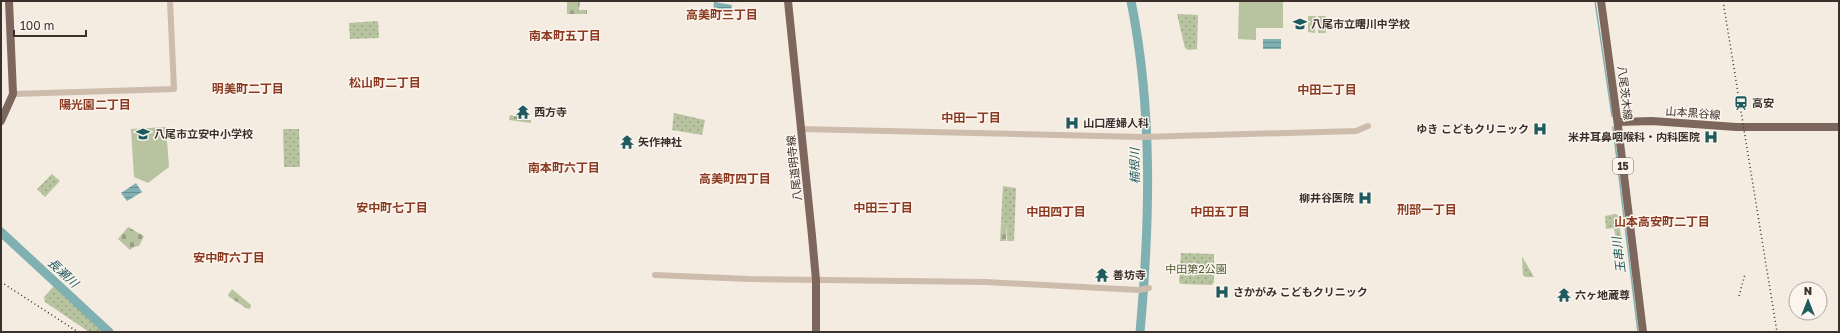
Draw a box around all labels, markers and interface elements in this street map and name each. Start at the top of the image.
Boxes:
district label: 高美町三丁目 [686,7,758,22]
scale bar [14,12,86,38]
school or university icon: 八尾市立曙川中学校 [1292,16,1308,32]
place label: 八尾市立曙川中学校 [1311,17,1410,30]
text: 100 m [20,18,54,33]
district label: 南本町五丁目 [529,28,601,43]
street label: 八尾茨木線 [1616,65,1635,121]
district label: 松山町二丁目 [349,75,421,90]
district label: 明美町二丁目 [212,81,284,96]
district label: 中田二丁目 [1297,82,1357,97]
station icon: 高安 [1733,95,1749,111]
place label: 高安 [1752,96,1774,109]
district label: 陽光園二丁目 [59,97,131,112]
temple icon: 西方寺 [515,104,531,120]
street label: 山本黒谷線 [1665,104,1721,121]
place label: 西方寺 [534,105,567,118]
district label: 中田一丁目 [941,110,1001,125]
hospital icon: 山口産婦人科 [1064,115,1080,131]
place label: 山口産婦人科 [1083,116,1149,129]
hospital icon: ゆき こどもクリニック [1532,121,1548,137]
place label: ゆき こどもクリニック [1416,122,1529,135]
school or university icon: 八尾市立安中小学校 [135,126,151,142]
place label: 八尾市立安中小学校 [154,127,253,140]
hospital icon: 米井耳鼻咽喉科・内科医院 [1703,129,1719,145]
place label: 米井耳鼻咽喉科・内科医院 [1568,130,1700,143]
temple icon: 矢作神社 [619,134,635,150]
place label: 矢作神社 [638,135,682,148]
street label: 八尾道明寺線 [784,135,803,202]
water label: 楠根川 [1127,146,1142,184]
road number: 15 [1613,158,1633,174]
district label: 南本町六丁目 [528,160,600,175]
district label: 高美町四丁目 [699,171,771,186]
hospital icon: 柳井谷医院 [1357,190,1373,206]
place label: 柳井谷医院 [1299,191,1354,204]
district label: 安中町七丁目 [356,200,428,215]
district label: 中田三丁目 [853,200,913,215]
district label: 刑部一丁目 [1397,202,1457,217]
district label: 中田四丁目 [1026,204,1086,219]
district label: 中田五丁目 [1190,204,1250,219]
district label: 山本高安町二丁目 [1614,214,1710,229]
water label: 玉串川 [1609,234,1628,274]
district label: 安中町六丁目 [193,250,265,265]
water label: 長瀬川 [45,255,83,292]
park label: 中田第2公園 [1165,262,1227,275]
temple icon: 善坊寺 [1094,267,1110,283]
place label: 善坊寺 [1113,268,1146,281]
north arrow [1788,281,1828,321]
hospital icon: さかがみ こどもクリニック [1214,284,1230,300]
text: N [1804,284,1812,297]
place label: さかがみ こどもクリニック [1233,285,1368,298]
temple icon: 六ヶ地蔵尊 [1556,287,1572,303]
place label: 六ヶ地蔵尊 [1575,288,1630,301]

